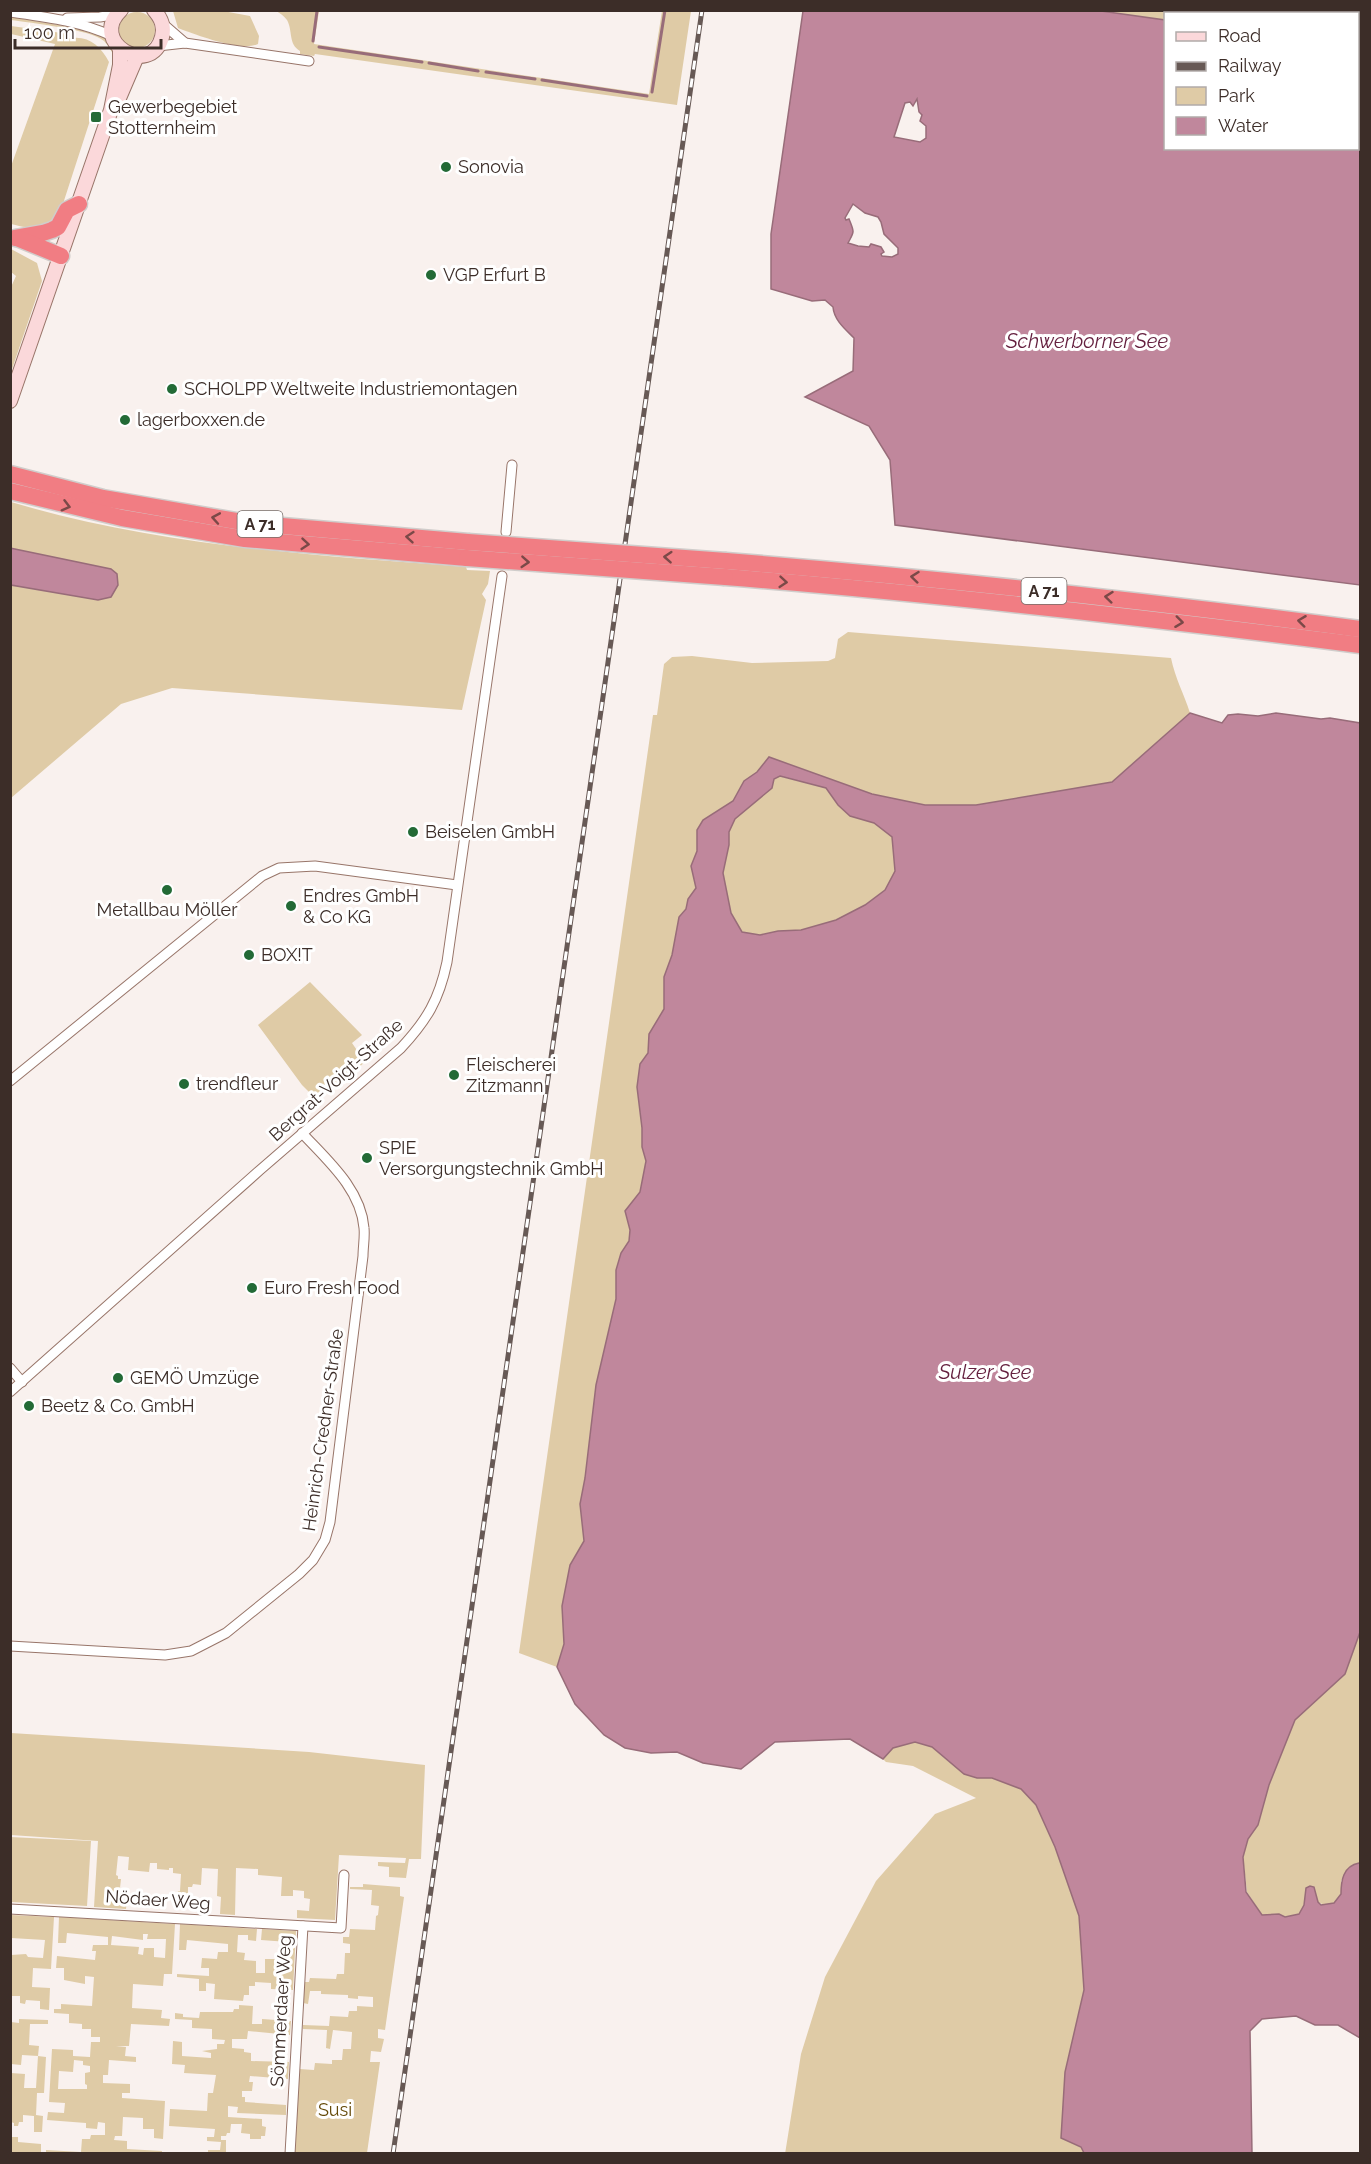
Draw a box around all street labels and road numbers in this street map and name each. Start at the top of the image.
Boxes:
road number: A 71 [238,511,282,537]
road number: A 71 [1022,578,1066,604]
street label: Bergrat-Voigt-Straße [265,1014,407,1145]
street label: Heinrich-Credner-Straße [298,1327,347,1532]
street label: Nödaer Weg [105,1885,211,1914]
street label: Sömmerdaer Weg [266,1934,295,2087]

